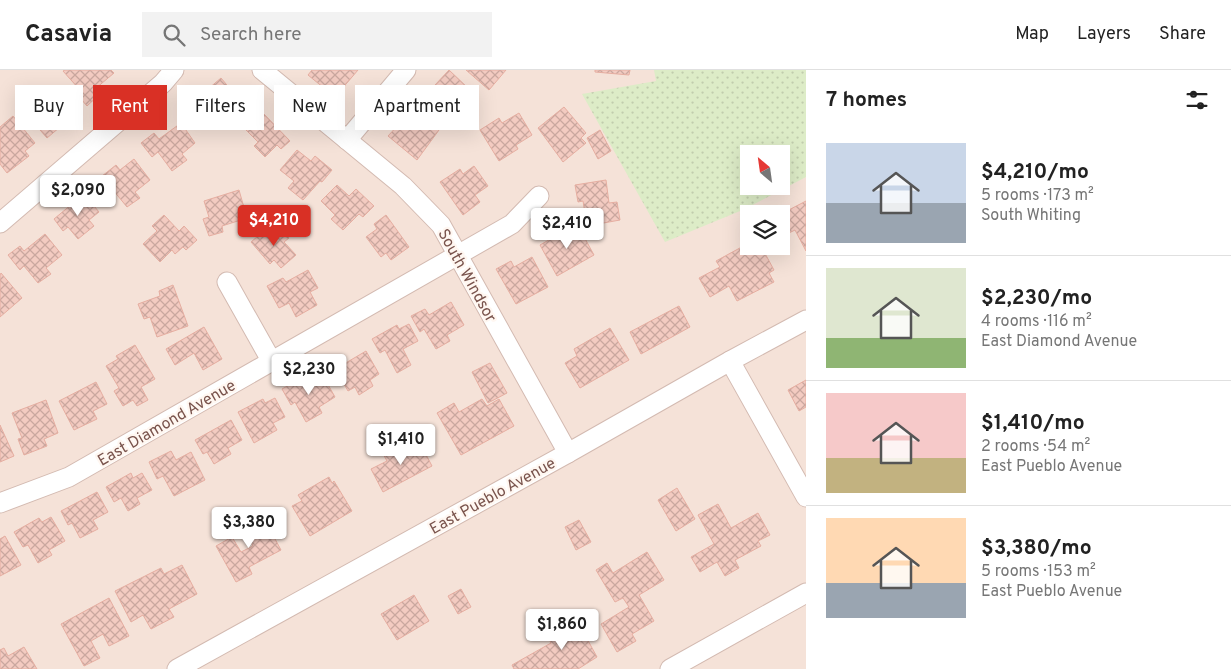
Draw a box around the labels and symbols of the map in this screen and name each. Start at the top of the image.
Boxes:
north arrow [740,145,790,195]
pin: $2,090 [37,174,119,217]
pin: $4,210 [233,204,315,247]
pin: $2,410 [526,208,608,250]
street label: South Windsor [432,226,500,326]
pin: $2,230 [268,354,350,396]
street label: East Diamond Avenue [94,376,240,471]
pin: $1,410 [360,424,442,466]
street label: East Pueblo Avenue [426,454,560,540]
pin: $3,380 [208,506,290,549]
pin: $1,860 [521,608,603,651]

